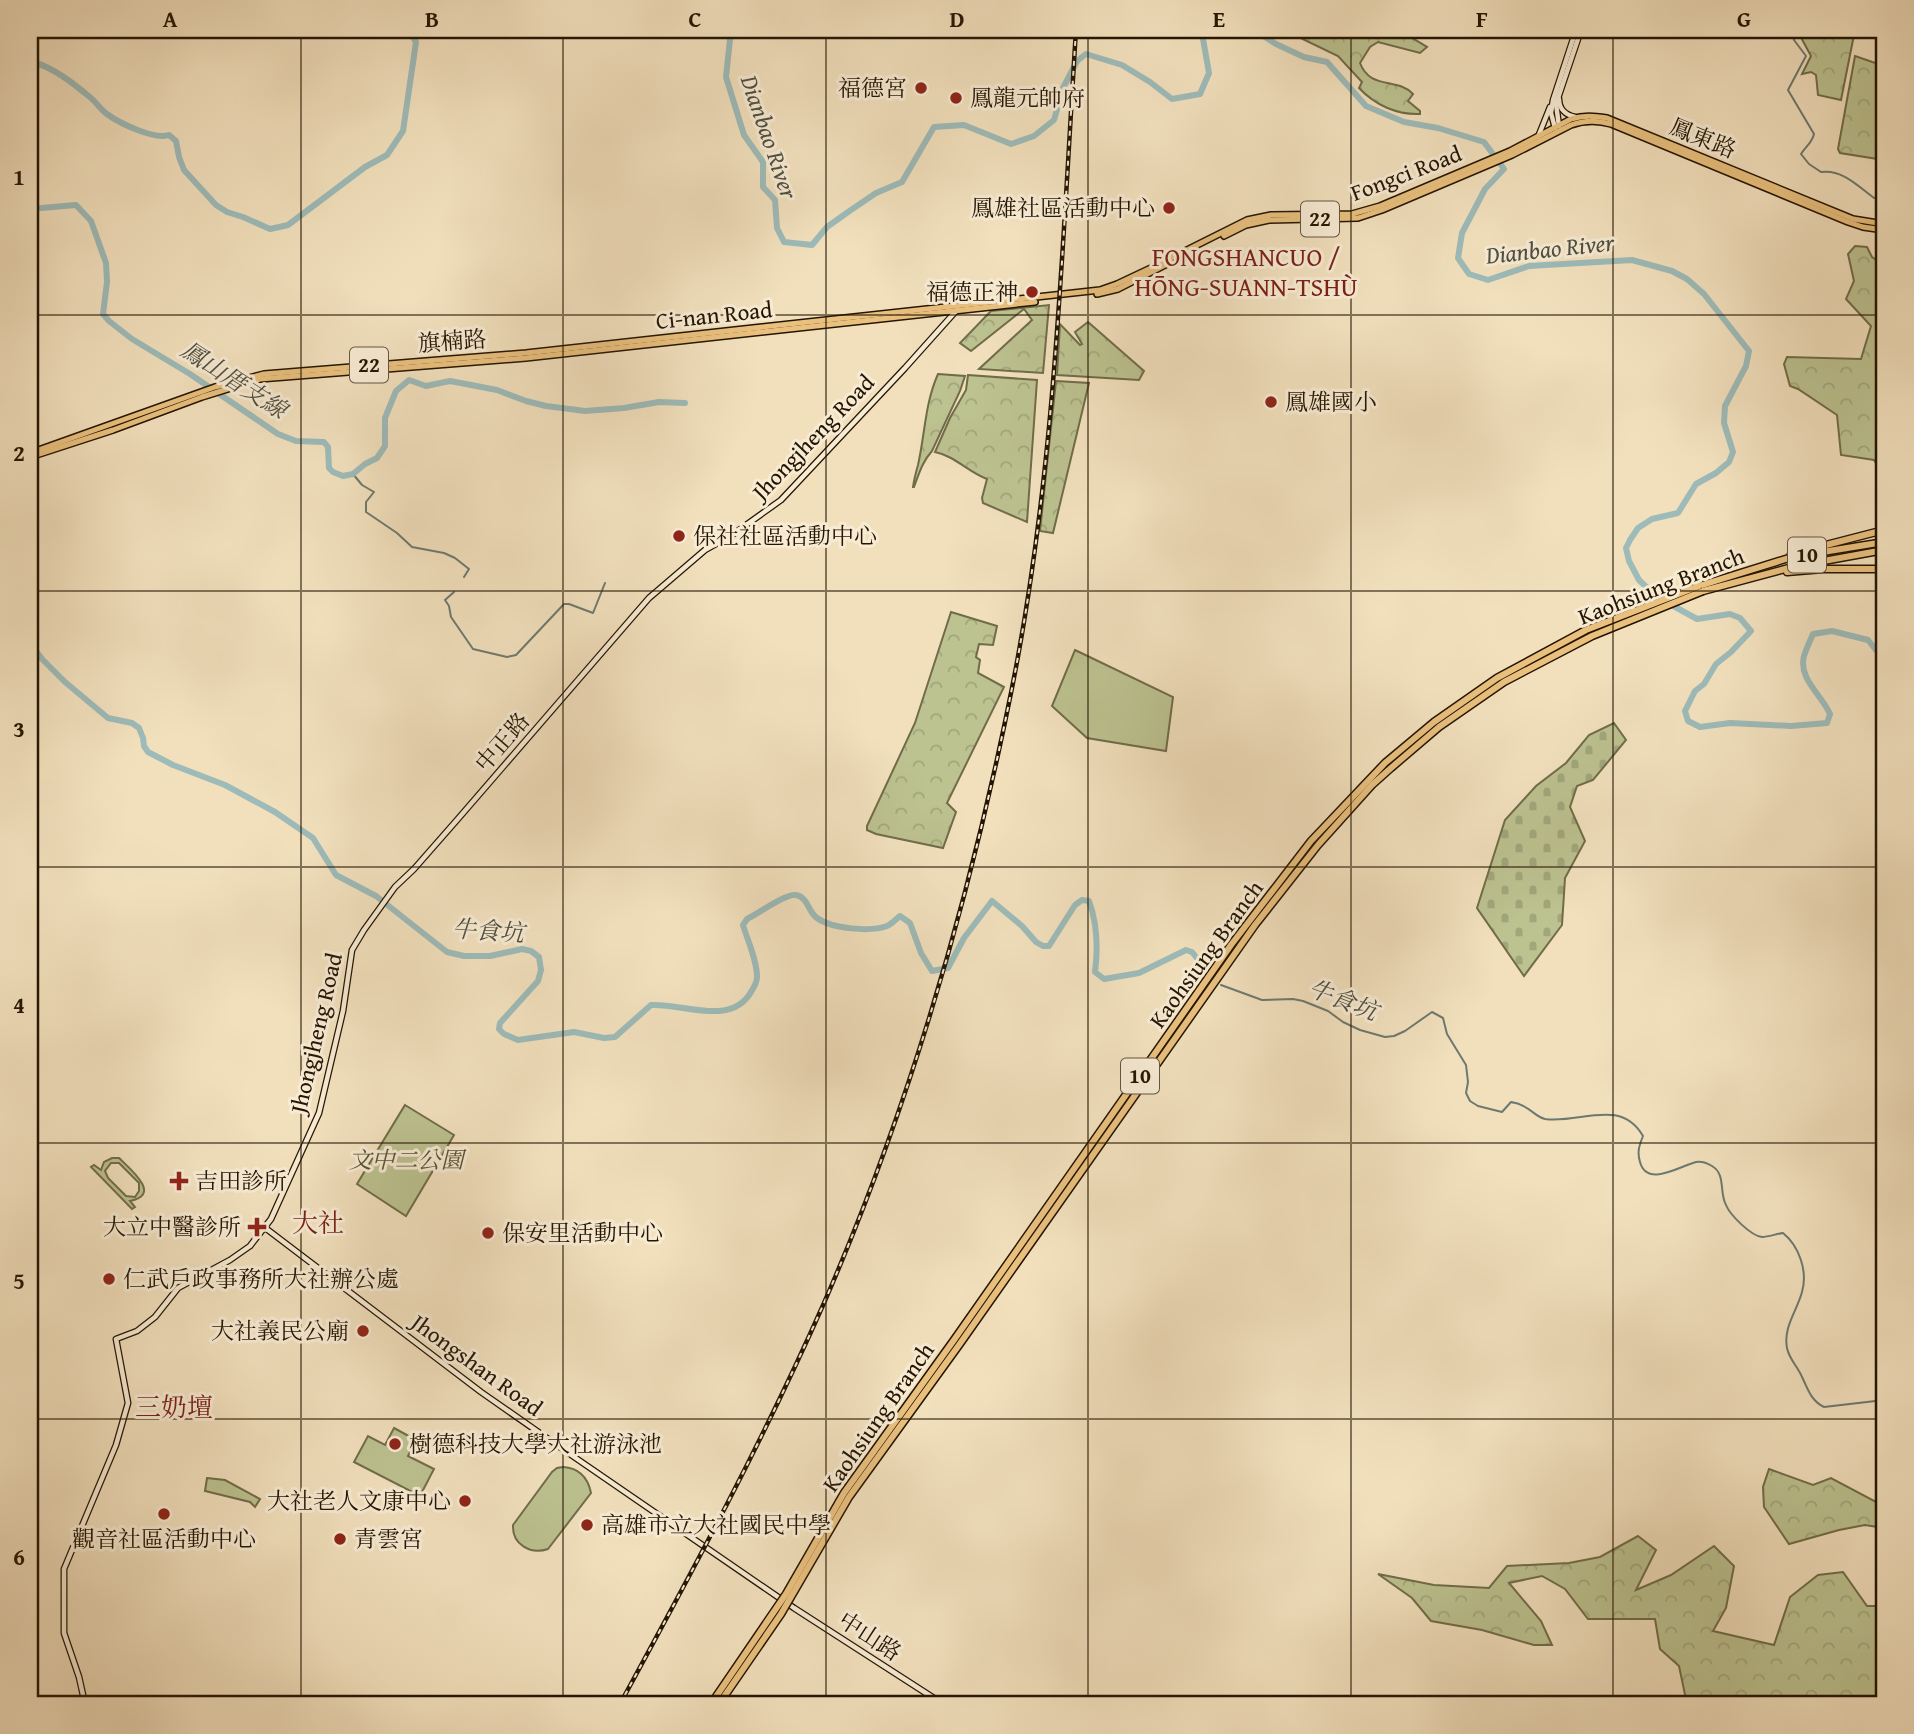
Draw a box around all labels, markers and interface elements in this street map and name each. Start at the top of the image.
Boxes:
text: A [163,2,178,35]
text: B [425,2,439,35]
text: C [688,2,702,35]
text: D [950,2,965,35]
text: E [1213,2,1225,35]
text: F [1476,2,1488,35]
text: G [1737,2,1751,35]
water label: Dianbao River [732,69,807,204]
place label: 福德宮 [838,71,907,104]
marker: 福德宮 [913,80,929,96]
place label: 鳳龍元帥府 [970,81,1085,114]
marker: 鳳龍元帥府 [948,90,964,106]
street label: 鳳東路 [1665,109,1741,166]
street label: Fongci Road [1346,136,1467,209]
text: 1 [13,160,25,193]
place label: 鳳雄社區活動中心 [971,191,1155,224]
marker: 鳳雄社區活動中心 [1161,200,1177,216]
road number: 22 [1301,202,1339,236]
water label: Dianbao River [1483,224,1617,273]
district label: FONGSHANCUO / HŌNG-SUANN-TSHÙ [1134,237,1358,306]
place label: 福德正神 [926,275,1018,308]
marker: 福德正神 [1024,284,1040,300]
street label: Ci-nan Road [654,292,774,337]
street label: 旗楠路 [416,322,488,359]
water label: 鳳山厝支線 [174,332,297,429]
road number: 22 [350,348,388,382]
street label: Jhongjheng Road [742,366,882,509]
place label: 鳳雄國小 [1285,385,1377,418]
marker: 鳳雄國小 [1263,394,1279,410]
text: 2 [13,436,25,469]
place label: 保社社區活動中心 [693,519,877,552]
marker: 保社社區活動中心 [671,528,687,544]
road number: 10 [1788,538,1826,572]
street label: Kaohsiung Branch [1573,539,1749,632]
street label: 中正路 [467,705,537,779]
text: 3 [13,712,25,745]
street label: Kaohsiung Branch [1141,873,1271,1034]
water label: 牛食坑 [451,911,529,951]
street label: Jhongjheng Road [280,949,350,1119]
water label: 牛食坑 [1303,970,1387,1030]
text: 4 [13,988,25,1021]
road number: 10 [1121,1058,1159,1094]
park label: 文中二公園 [349,1143,468,1176]
place label: 吉田診所 [195,1164,287,1197]
marker: 吉田診所 [169,1171,189,1191]
district label: 大社 [292,1203,344,1242]
place label: 大立中醫診所 [103,1210,241,1243]
place label: 保安里活動中心 [502,1216,663,1249]
marker: 大立中醫診所 [247,1217,267,1237]
marker: 保安里活動中心 [480,1225,496,1241]
place label: 仁武戶政事務所大社辦公處 [123,1262,399,1295]
text: 5 [13,1264,25,1297]
marker: 仁武戶政事務所大社辦公處 [101,1271,117,1287]
street label: Jhongshan Road [402,1304,550,1424]
place label: 大社義民公廟 [211,1314,349,1347]
marker: 大社義民公廟 [355,1323,371,1339]
street label: Kaohsiung Branch [814,1335,941,1498]
district label: 三奶壇 [135,1387,213,1426]
place label: 樹德科技大學大社游泳池 [409,1427,662,1460]
marker: 樹德科技大學大社游泳池 [387,1436,403,1452]
place label: 大社老人文康中心 [267,1484,451,1517]
marker: 大社老人文康中心 [457,1493,473,1509]
marker: 觀音社區活動中心 [156,1506,172,1522]
place label: 高雄市立大社國民中學 [601,1508,831,1541]
marker: 高雄市立大社國民中學 [579,1517,595,1533]
place label: 觀音社區活動中心 [72,1522,256,1555]
place label: 青雲宮 [354,1522,423,1555]
marker: 青雲宮 [332,1531,348,1547]
text: 6 [13,1540,25,1573]
street label: 中山路 [832,1603,908,1668]

